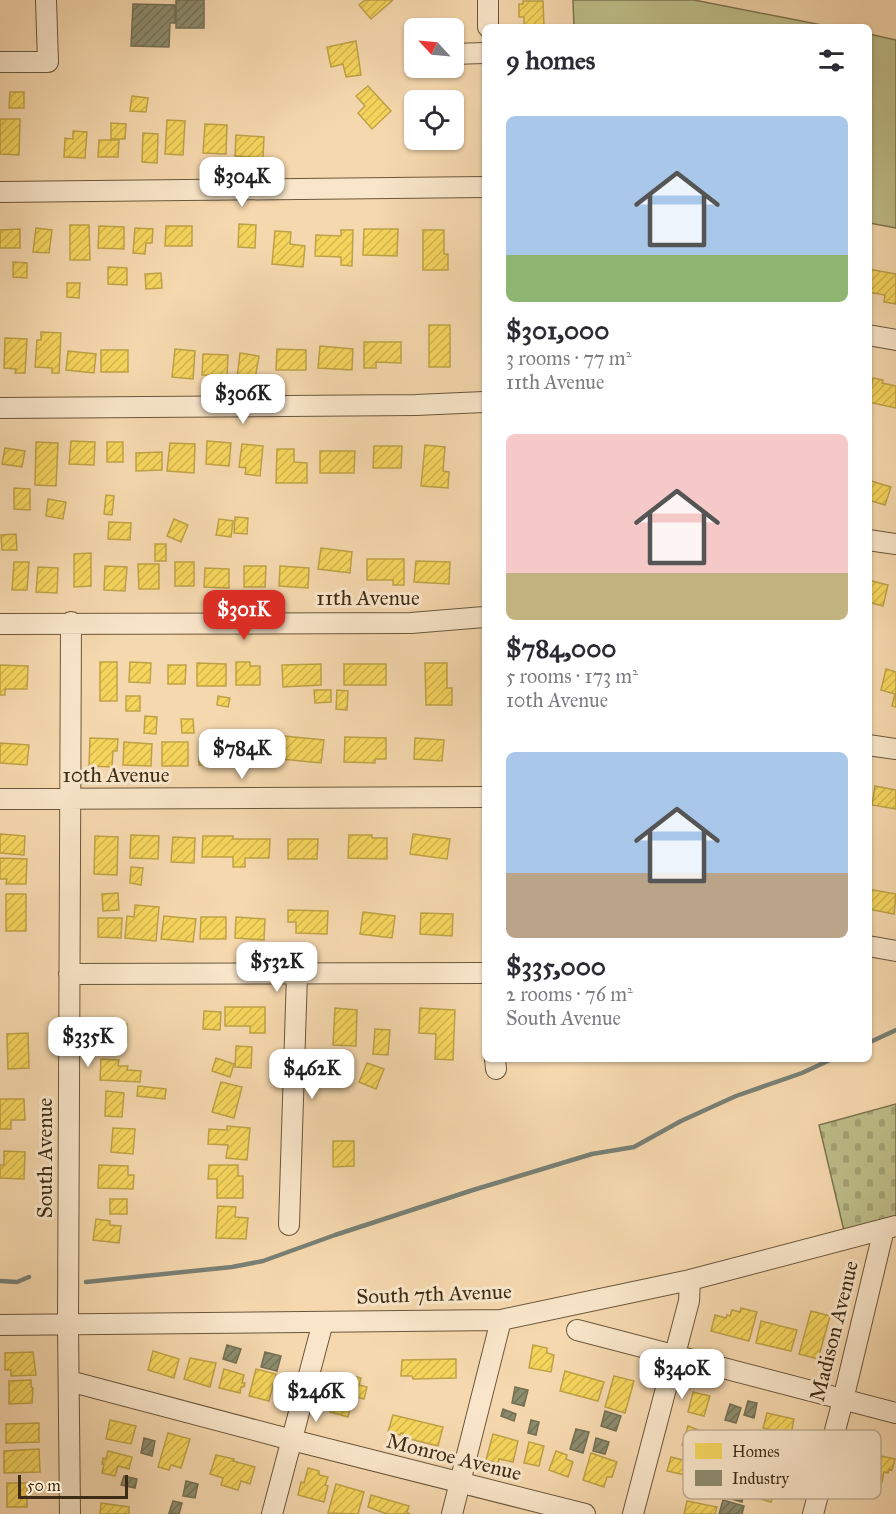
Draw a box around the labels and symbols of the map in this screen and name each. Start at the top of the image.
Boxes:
north arrow [404,18,464,78]
pin: $304K [200,157,284,208]
pin: $306K [201,374,285,425]
street label: 11th Avenue [316,585,420,611]
pin: $301K [202,590,286,641]
pin: $784K [200,729,284,780]
street label: 10th Avenue [62,762,170,788]
pin: $532K [235,942,319,993]
pin: $335K [46,1017,130,1068]
pin: $462K [270,1049,354,1100]
street label: South Avenue [32,1097,58,1218]
street label: Madison Avenue [804,1258,864,1404]
street label: South 7th Avenue [356,1278,512,1310]
pin: $340K [640,1349,724,1400]
pin: $246K [274,1372,358,1423]
street label: Monroe Avenue [384,1428,524,1486]
legend [683,1430,881,1499]
text: Homes [732,1442,780,1461]
text: Industry [732,1469,790,1488]
scale bar [18,1472,128,1500]

